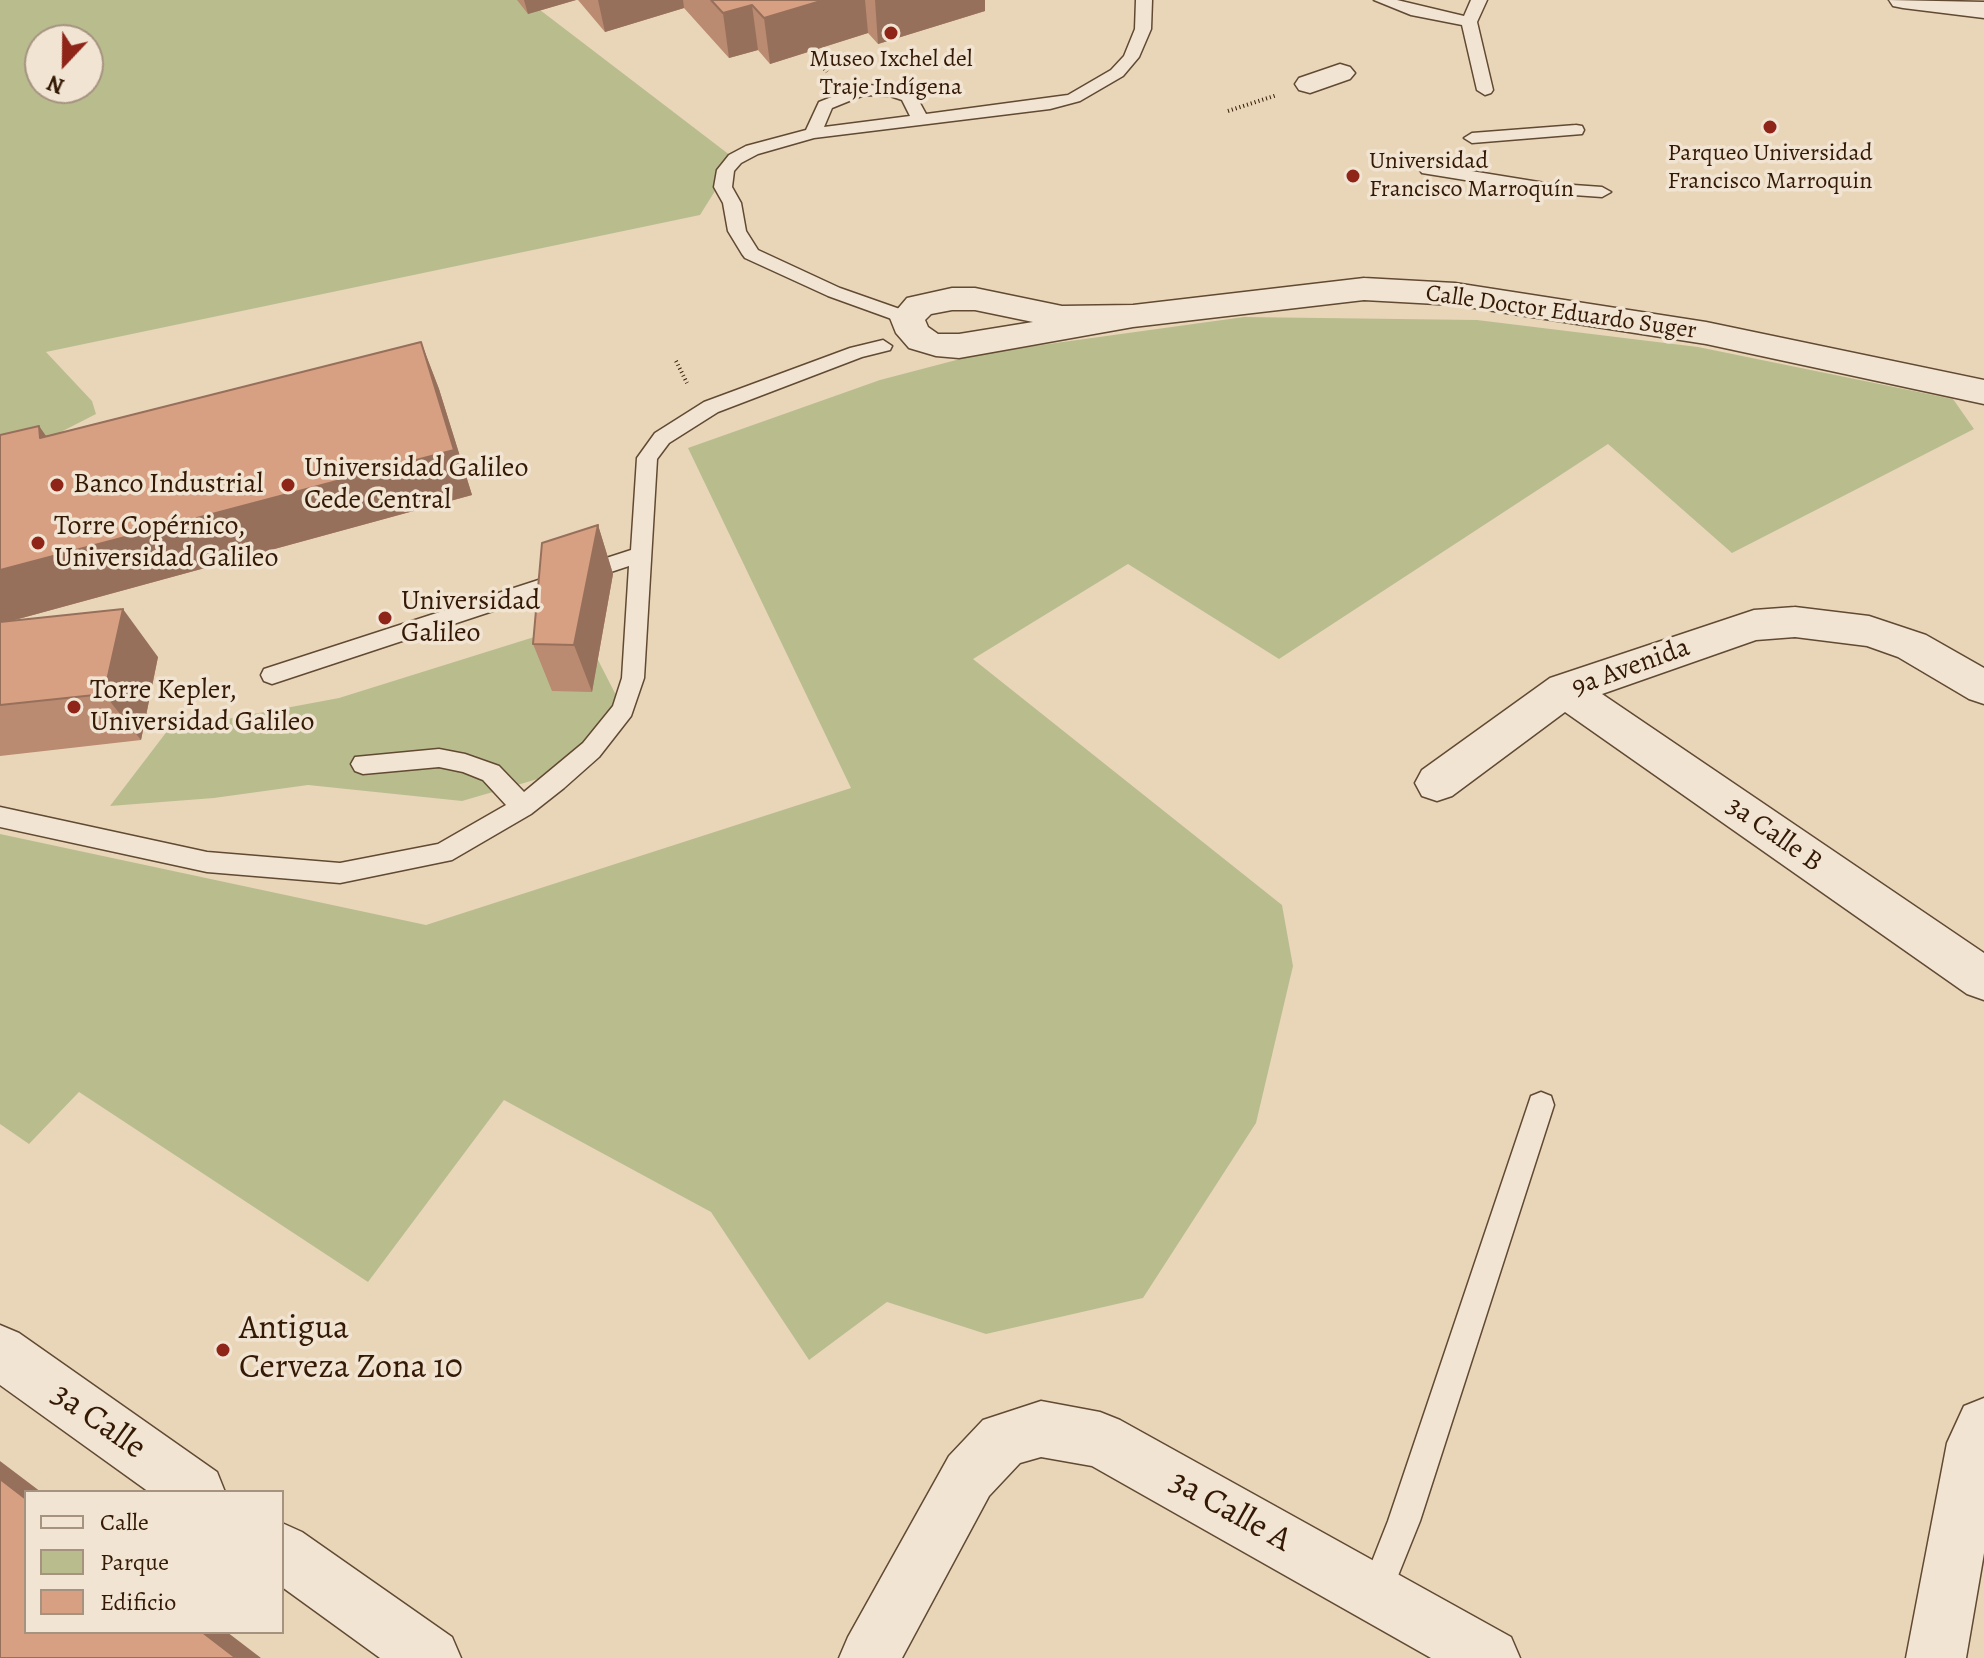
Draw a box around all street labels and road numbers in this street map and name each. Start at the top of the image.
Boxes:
street label: Calle Doctor Eduardo Suger [1424,280,1698,346]
street label: 9a Avenida [1567,631,1695,705]
street label: 3a Calle B [1720,790,1828,880]
street label: 3a Calle [43,1375,153,1469]
street label: 3a Calle A [1162,1462,1298,1562]

